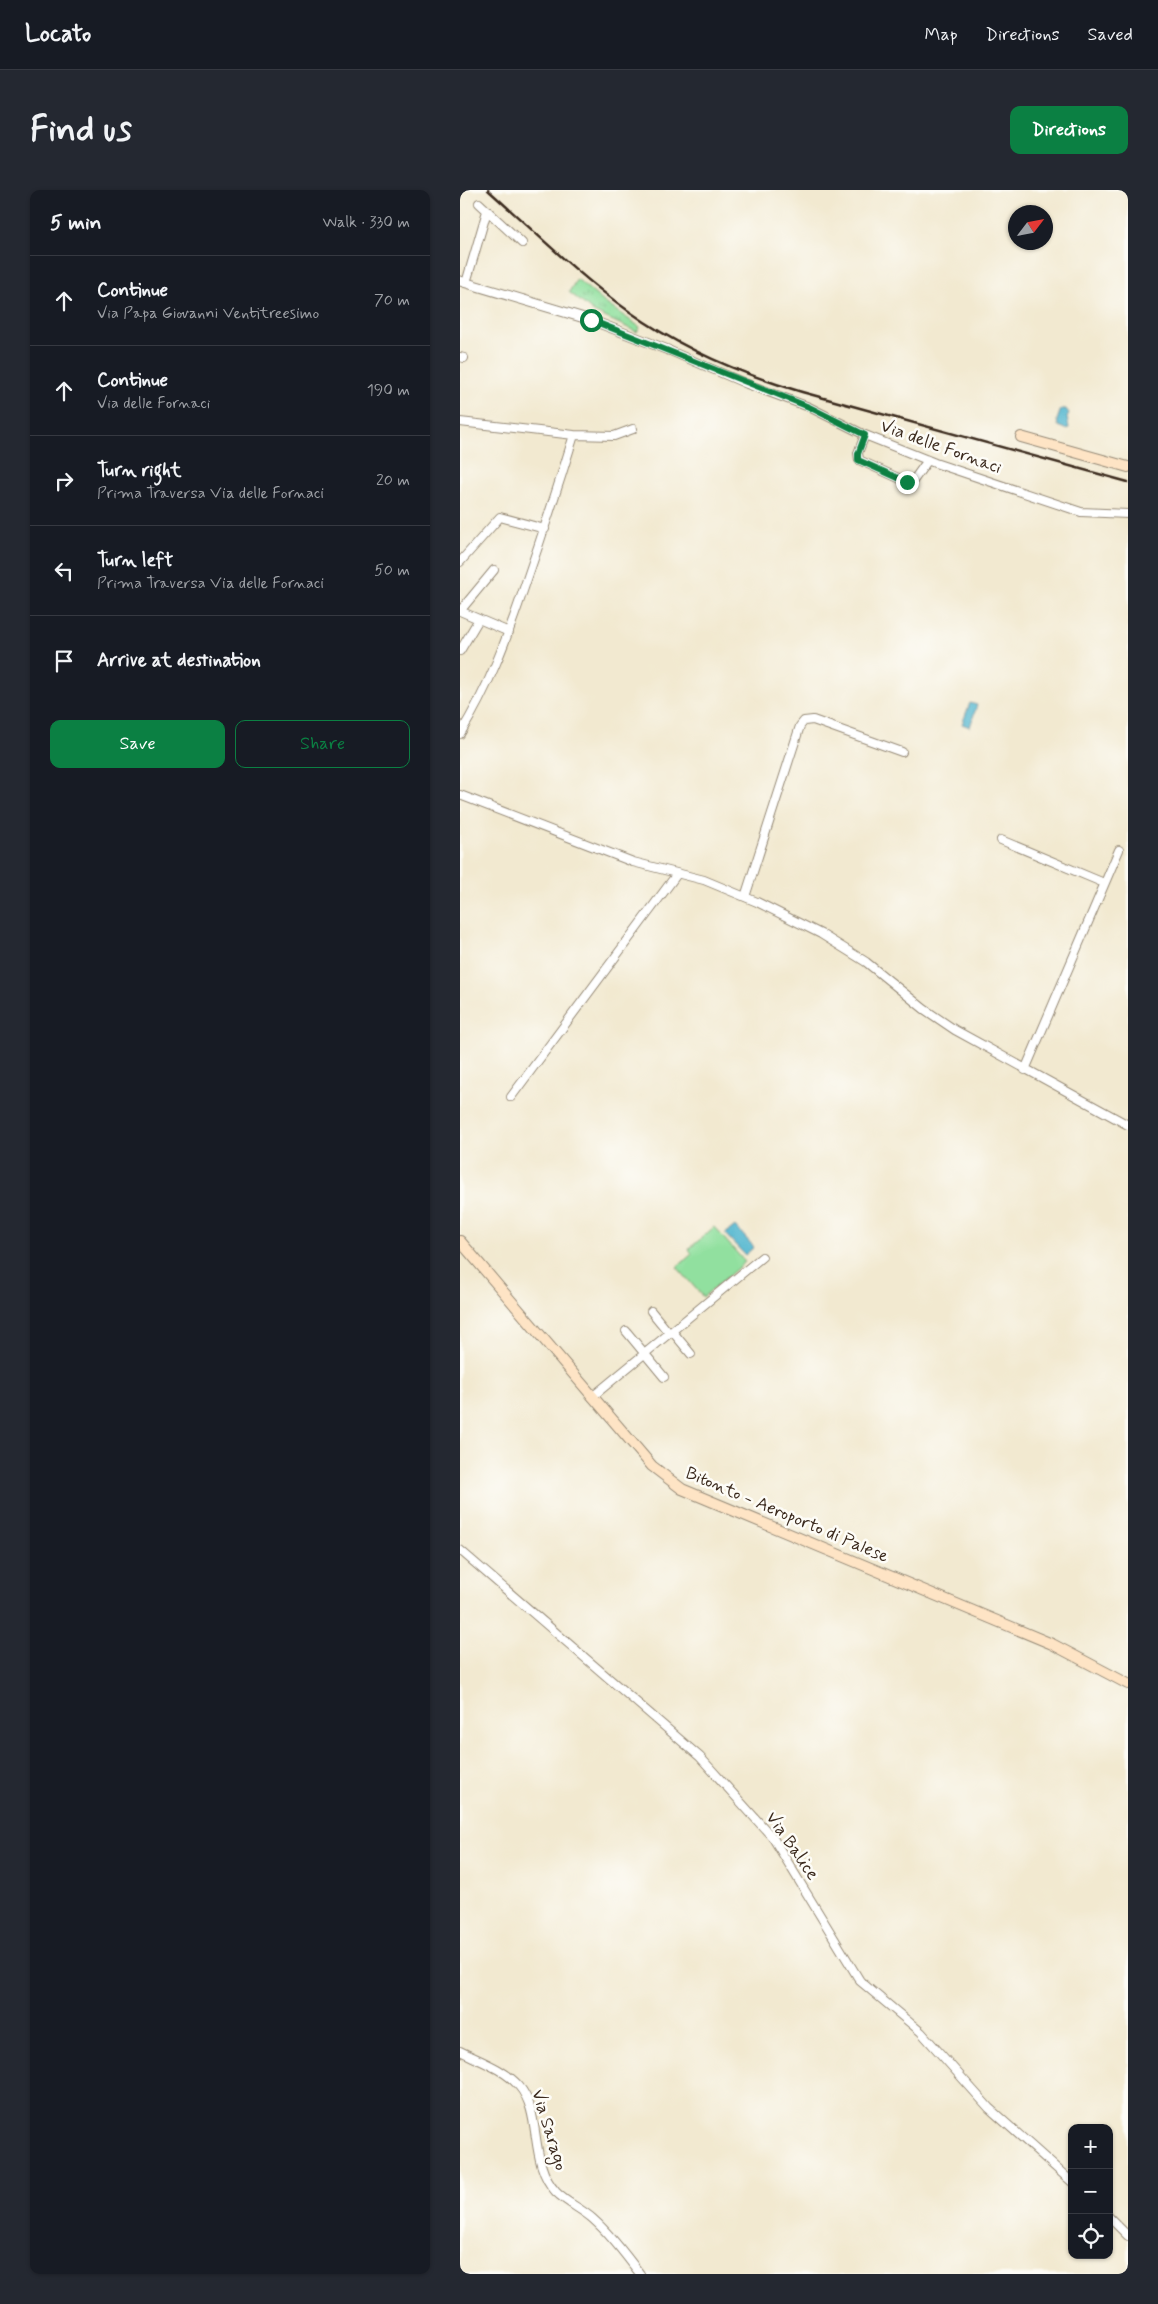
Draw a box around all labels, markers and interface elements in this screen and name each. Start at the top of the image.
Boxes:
text: Locato [25,19,91,50]
text: Map [925,23,958,47]
text: Directions [986,23,1060,47]
text: Saved [1088,23,1133,47]
button: Directions [1010,106,1128,154]
text: Find us [30,107,132,153]
north arrow [1008,205,1053,250]
text: 5 min [50,209,102,237]
text: Walk · 330 m [322,212,410,233]
text: Continue [97,278,168,303]
icon: ahead [50,287,78,315]
text: 70 m [374,290,410,311]
text: Via Papa Giovanni Ventitreesimo [97,303,319,324]
route start [580,309,603,332]
text: Continue [97,368,168,393]
icon: ahead [50,377,78,405]
text: 190 m [367,380,410,401]
text: Via delle Fornaci [97,393,210,414]
street label: Via delle Fornaci [877,414,1005,480]
text: Turn right [97,458,181,483]
icon: right [50,467,78,495]
text: 20 m [376,470,410,491]
route end [896,471,919,494]
text: Prima Traversa Via delle Fornaci [97,483,324,504]
text: Turn left [97,548,173,573]
icon: left [50,557,78,585]
text: 50 m [374,560,410,581]
text: Prima Traversa Via delle Fornaci [97,573,324,594]
icon: arrive [50,647,78,675]
text: Arrive at destination [97,648,261,673]
button: Save [50,720,225,768]
button: Share [235,720,410,768]
street label: Bitonto - Aeroporto di Palese [682,1461,892,1569]
street label: Via Balice [760,1807,824,1885]
street label: Via Sarago [524,2087,573,2174]
map controls [1068,2124,1113,2259]
button: + [1068,2124,1113,2169]
button: − [1068,2169,1113,2214]
button: locate [1068,2214,1113,2259]

